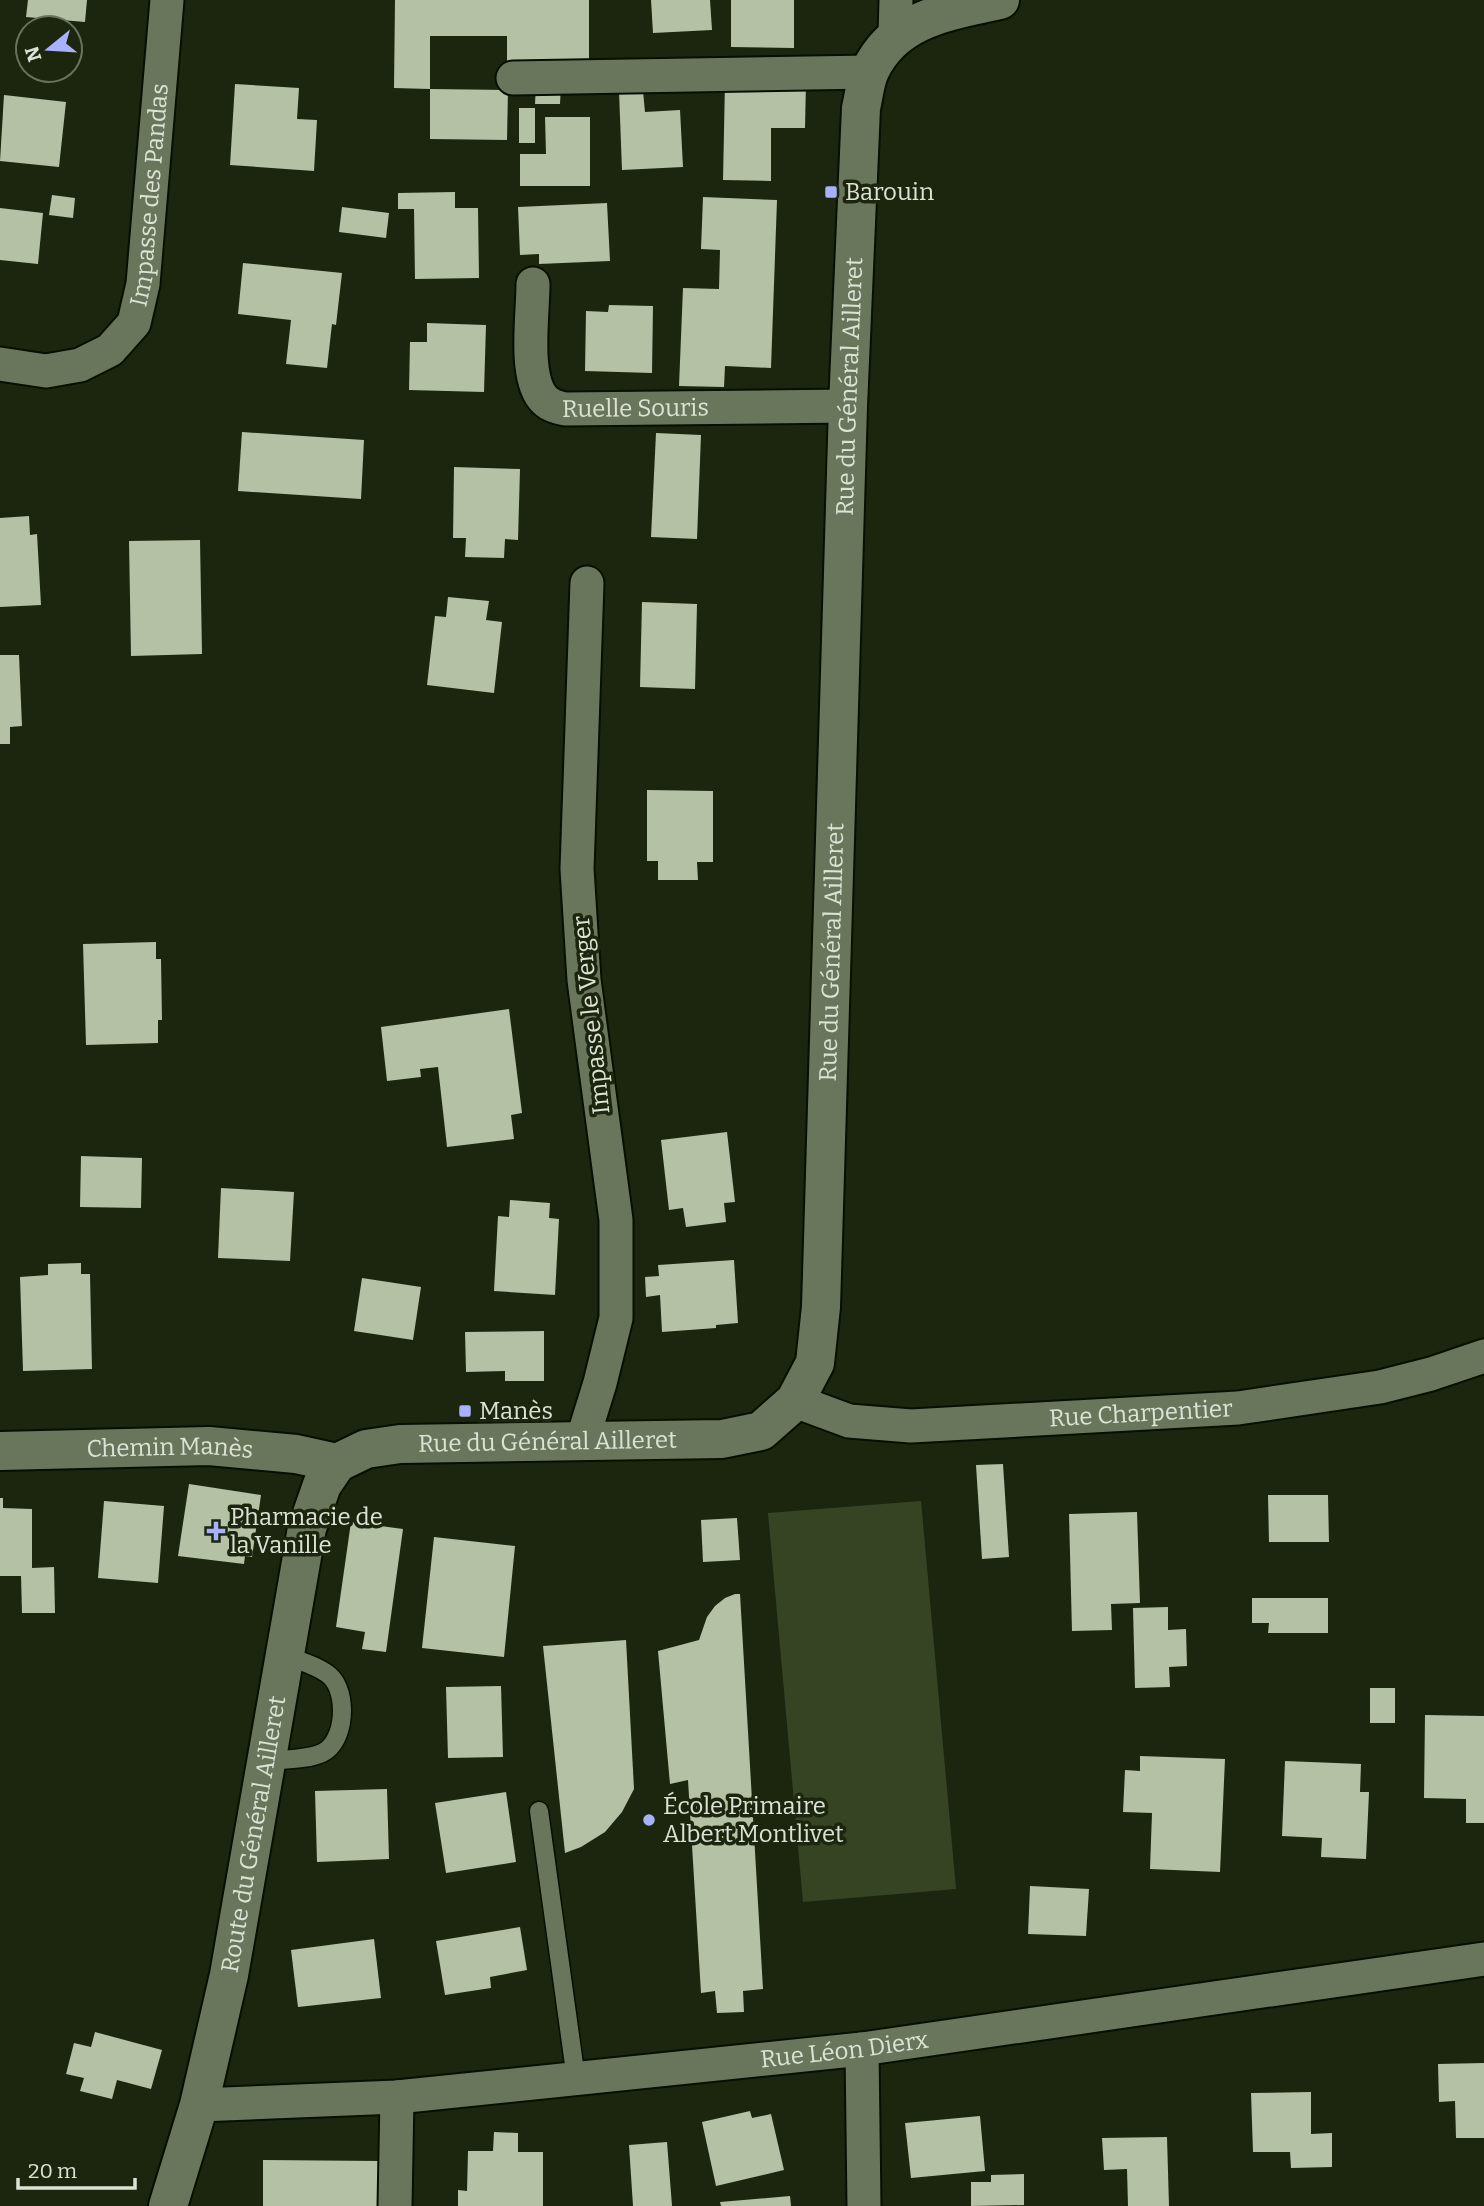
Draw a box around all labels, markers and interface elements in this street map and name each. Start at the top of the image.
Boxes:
north arrow [14,14,84,84]
text: N [20,43,47,65]
street label: Impasse des Pandas [124,82,174,309]
place label: Barouin [845,178,934,206]
marker: Barouin [823,184,839,200]
street label: Rue du Général Ailleret [831,256,868,516]
street label: Ruelle Souris [562,393,709,423]
street label: Rue du Général Ailleret [814,822,850,1082]
street label: Impasse le Verger [567,914,615,1116]
street label: Rue Charpentier [1048,1394,1234,1432]
place label: Manès [479,1397,553,1425]
marker: Manès [457,1403,473,1419]
street label: Rue du Général Ailleret [418,1426,677,1458]
street label: Chemin Manès [86,1432,254,1464]
place label: Pharmacie de la Vanille [230,1503,383,1559]
marker: Pharmacie de la Vanille [208,1523,224,1539]
street label: Route du Général Ailleret [216,1693,292,1975]
place label: École Primaire Albert Montlivet [663,1791,844,1848]
marker: École Primaire Albert Montlivet [641,1812,657,1828]
street label: Rue Léon Dierx [759,2026,930,2073]
scale bar [18,2146,135,2190]
text: 20 m [28,2158,77,2184]

